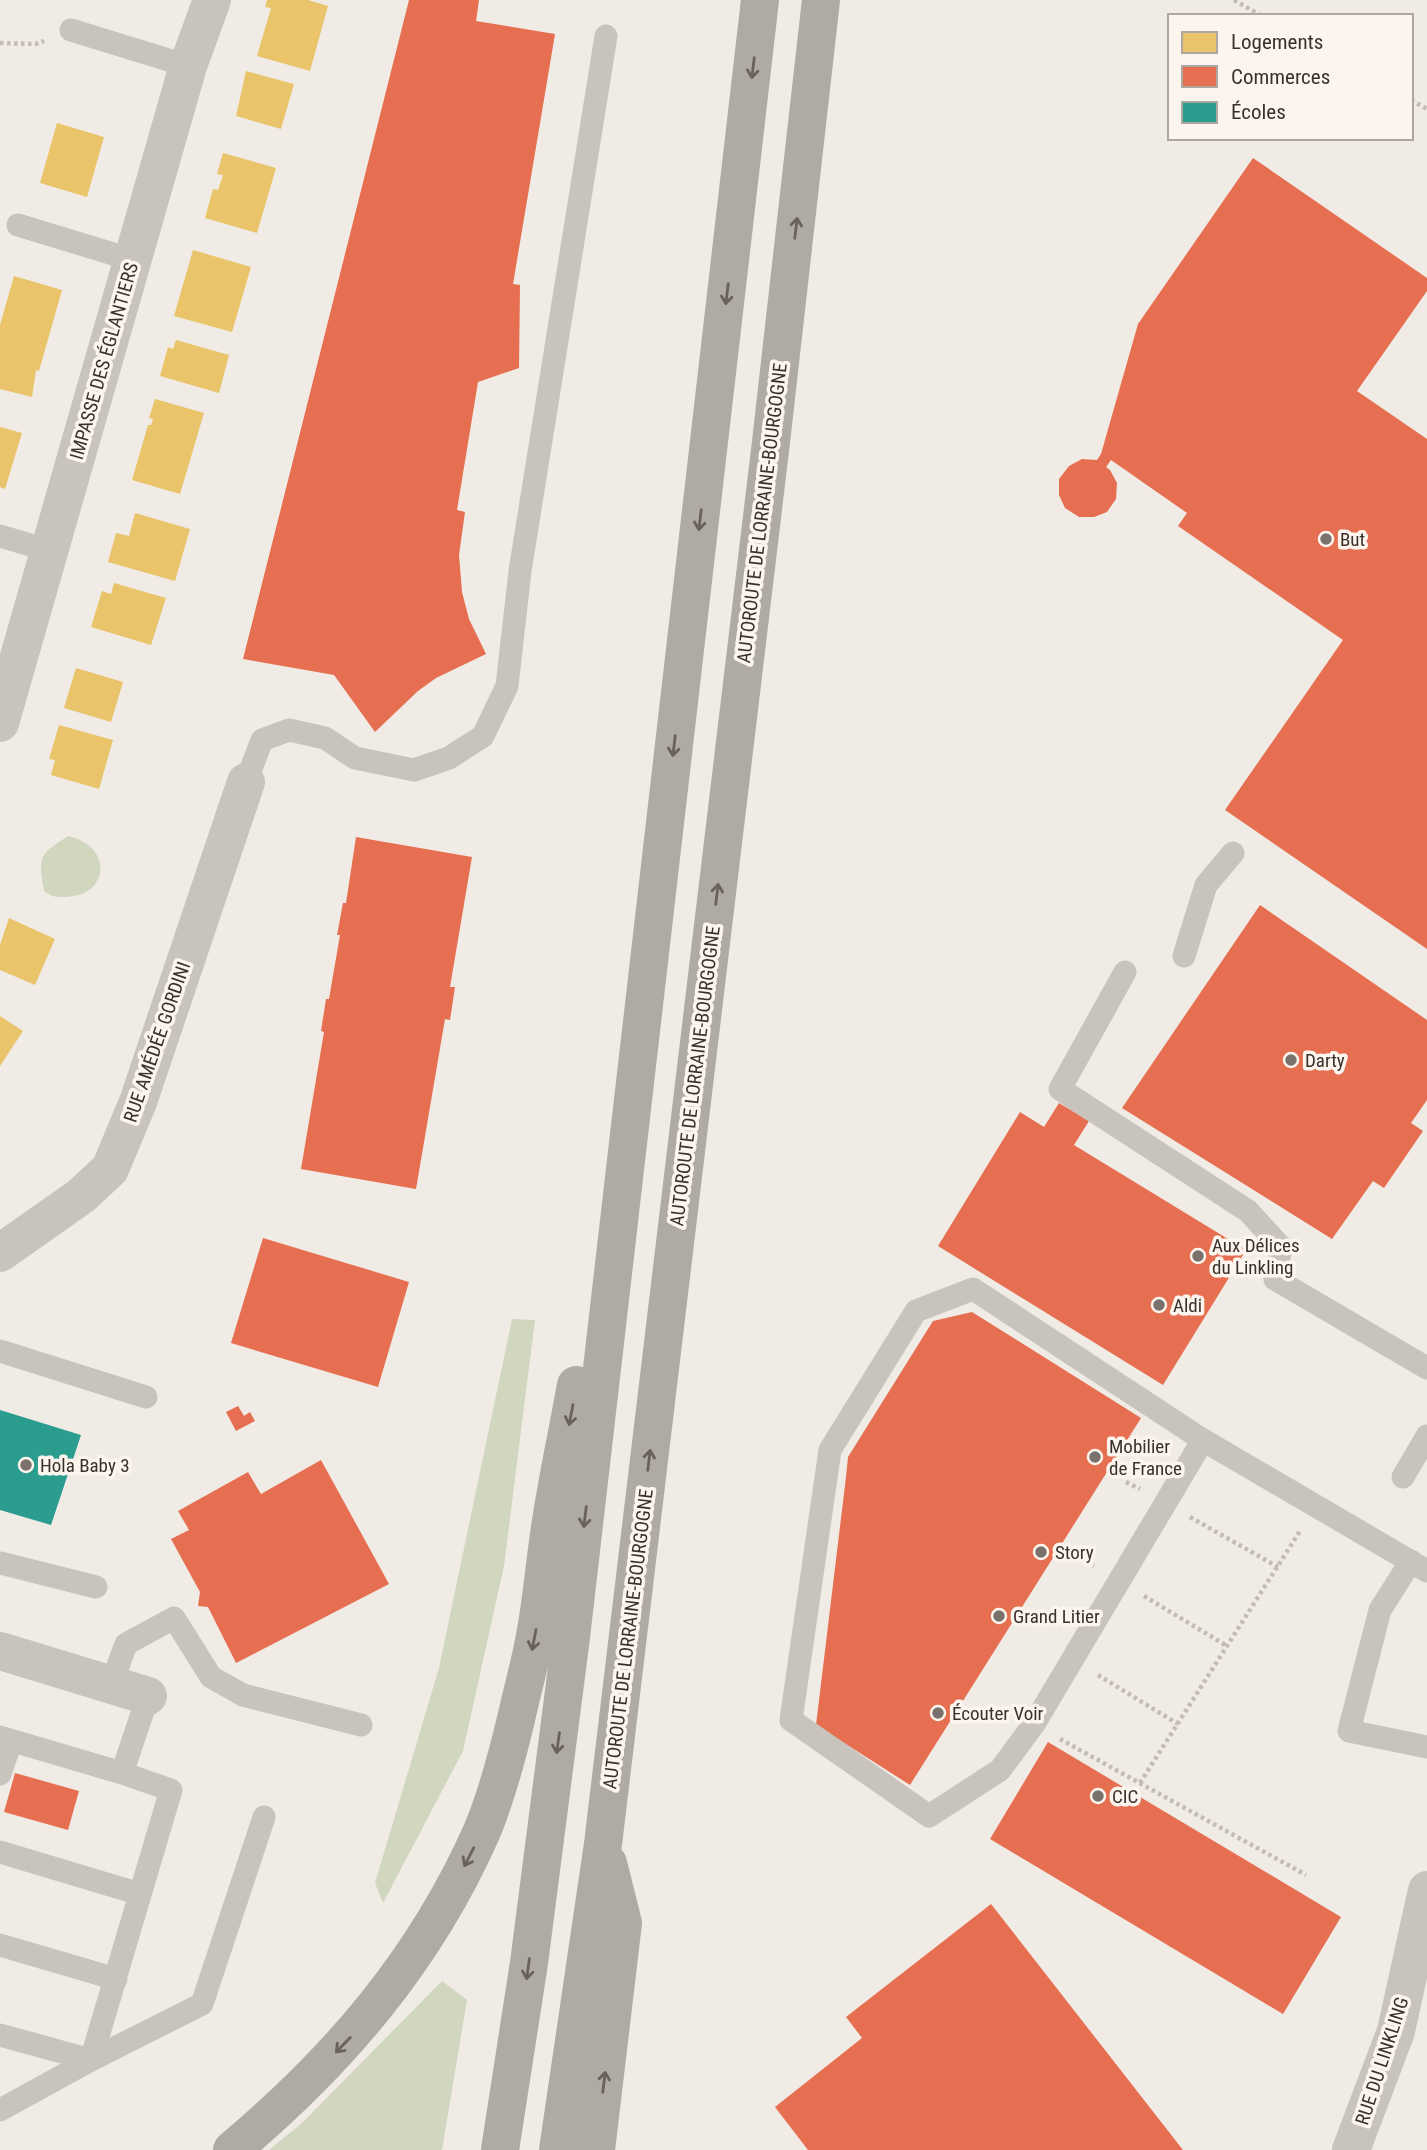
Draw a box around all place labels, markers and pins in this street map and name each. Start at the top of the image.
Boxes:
place label: But [1340,528,1365,551]
marker: But [1318,531,1334,547]
place label: Darty [1305,1049,1345,1072]
marker: Darty [1283,1052,1299,1068]
place label: Aux Délices du Linkling [1212,1234,1300,1279]
marker: Aux Délices du Linkling [1190,1248,1206,1264]
place label: Aldi [1173,1294,1202,1317]
marker: Aldi [1151,1297,1167,1313]
place label: Mobilier de France [1109,1435,1182,1480]
marker: Mobilier de France [1087,1449,1103,1465]
place label: Hola Baby 3 [40,1454,130,1477]
marker: Hola Baby 3 [18,1457,34,1473]
place label: Story [1055,1541,1094,1564]
marker: Story [1033,1544,1049,1560]
place label: Grand Litier [1013,1605,1100,1628]
marker: Grand Litier [991,1608,1007,1624]
place label: Écouter Voir [952,1702,1044,1725]
marker: Écouter Voir [930,1705,946,1721]
place label: CIC [1112,1785,1138,1808]
marker: CIC [1090,1788,1106,1804]

